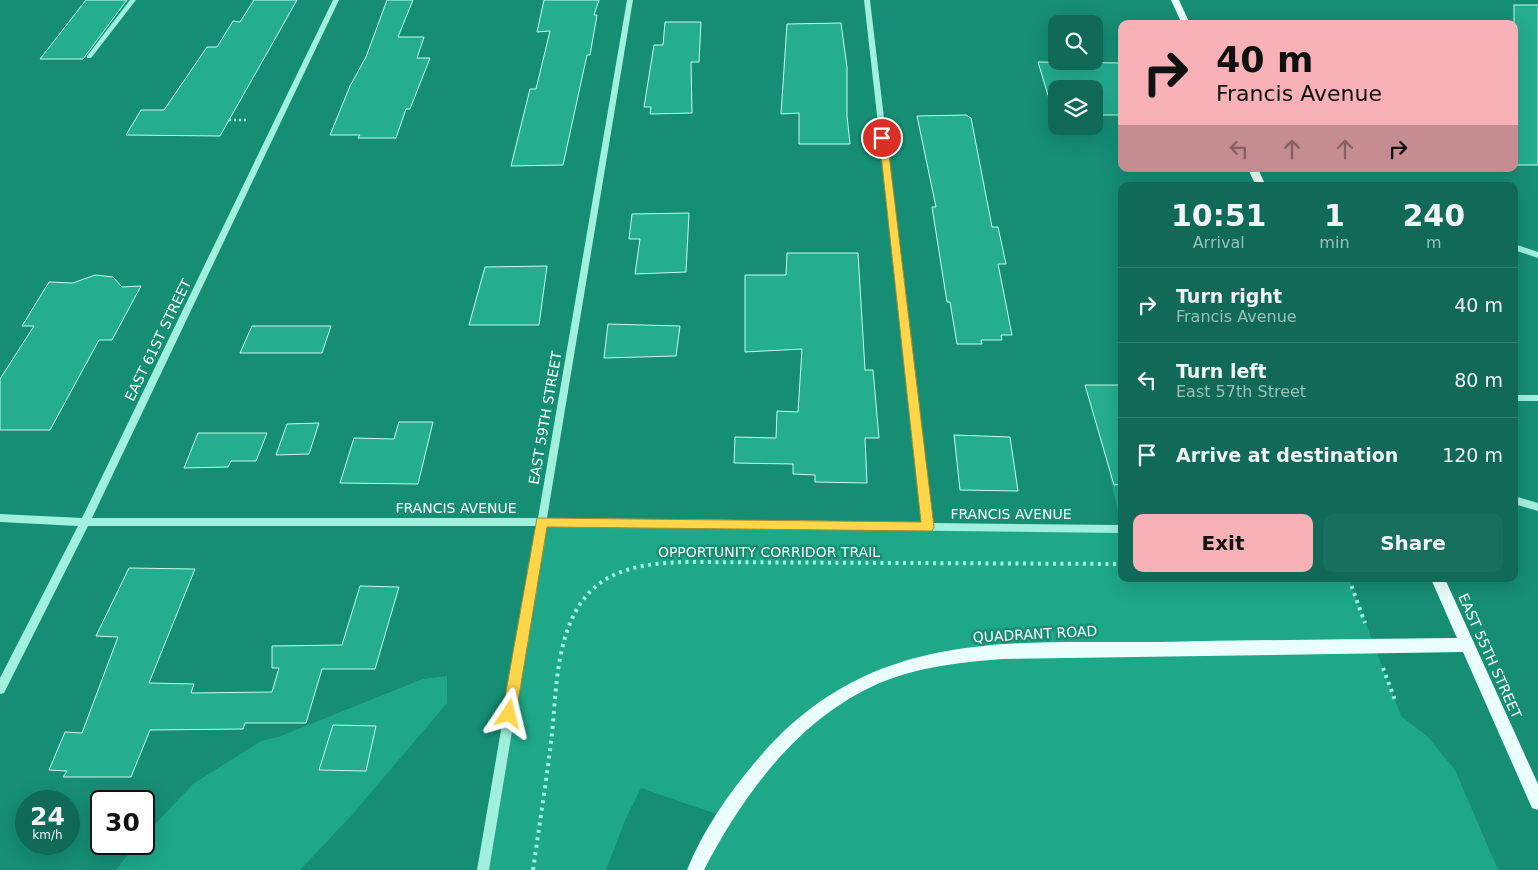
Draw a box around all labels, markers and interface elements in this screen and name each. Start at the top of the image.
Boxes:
map controls [1048,15,1103,135]
button: search [1048,15,1103,70]
icon: right [1133,40,1198,105]
text: 40 m [1216,40,1313,80]
button: layers [1048,80,1103,135]
text: Francis Avenue [1216,81,1382,106]
pin [861,117,903,159]
icon: arrive [868,124,896,152]
icon: left [1225,135,1253,163]
icon: ahead [1278,135,1306,163]
icon: ahead [1331,135,1359,163]
icon: right [1384,135,1412,163]
text: 10:51 [1171,198,1266,233]
text: 1 [1324,198,1345,233]
text: 240 [1402,198,1465,233]
text: Arrival [1193,233,1245,252]
text: min [1319,233,1350,252]
text: m [1426,233,1442,252]
street label: EAST 61ST STREET [122,276,195,403]
text: Turn right [1176,285,1282,307]
icon: right [1133,291,1161,319]
text: 40 m [1454,294,1503,316]
text: Francis Avenue [1176,307,1297,326]
street label: EAST 59TH STREET [525,350,565,486]
text: Turn left [1176,360,1267,382]
icon: left [1133,366,1161,394]
text: 80 m [1454,369,1503,391]
text: East 57th Street [1176,382,1306,401]
icon: arrive [1133,441,1161,469]
text: Arrive at destination [1176,444,1398,466]
text: 120 m [1442,444,1503,466]
street label: FRANCIS AVENUE [395,500,517,516]
street label: FRANCIS AVENUE [950,506,1072,522]
button: Exit [1133,514,1313,572]
button: Share [1323,514,1503,572]
street label: OPPORTUNITY CORRIDOR TRAIL [658,544,880,560]
street label: EAST 55TH STREET [1455,591,1525,721]
street label: QUADRANT ROAD [972,623,1098,645]
position arrow [482,687,534,739]
speed limit sign: 30 [90,790,155,855]
text: 24 [30,802,65,831]
text: km/h [32,828,63,842]

